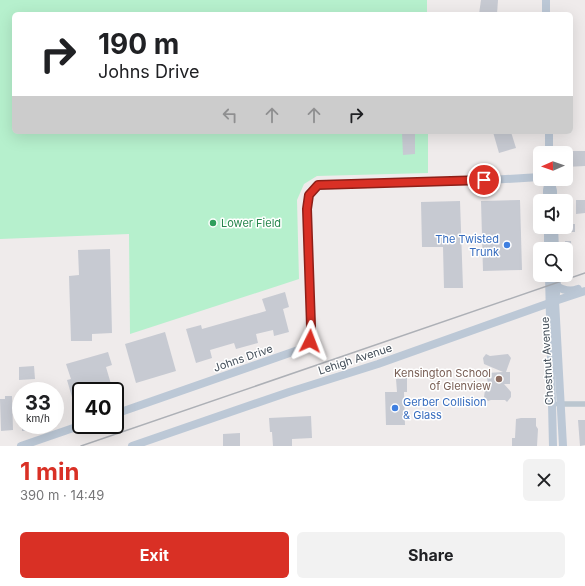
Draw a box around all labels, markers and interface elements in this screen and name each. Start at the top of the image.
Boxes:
text: 190 m [98,27,179,61]
icon: right [32,28,84,80]
text: Johns Drive [98,61,200,82]
icon: left [219,104,241,126]
icon: ahead [261,104,283,126]
icon: ahead [303,104,325,126]
icon: right [345,104,367,126]
north arrow [533,146,573,186]
map controls [533,146,573,282]
pin [467,163,501,197]
icon: arrive [473,169,495,191]
button: sound [533,194,573,234]
place label: Lower Field [221,216,281,230]
marker: Lower Field [208,218,218,228]
place label: The Twisted Trunk [435,232,499,259]
marker: The Twisted Trunk [502,240,512,250]
button: search [533,242,573,282]
street label: Chestnut Avenue [538,316,556,406]
position arrow [289,320,331,362]
street label: Lehigh Avenue [316,340,394,378]
street label: Johns Drive [211,341,275,375]
place label: Kensington School of Glenview [394,366,491,393]
marker: Kensington School of Glenview [494,374,504,384]
speed limit sign: 40 [72,382,124,434]
text: 33 [25,391,51,415]
place label: Gerber Collision & Glass [403,395,487,422]
marker: Gerber Collision & Glass [390,403,400,413]
text: km/h [26,412,50,424]
text: 1 min [20,457,79,486]
button: close [523,459,565,501]
text: 390 m · 14:49 [20,487,104,503]
button: Exit [20,532,289,578]
button: Share [297,532,565,578]

